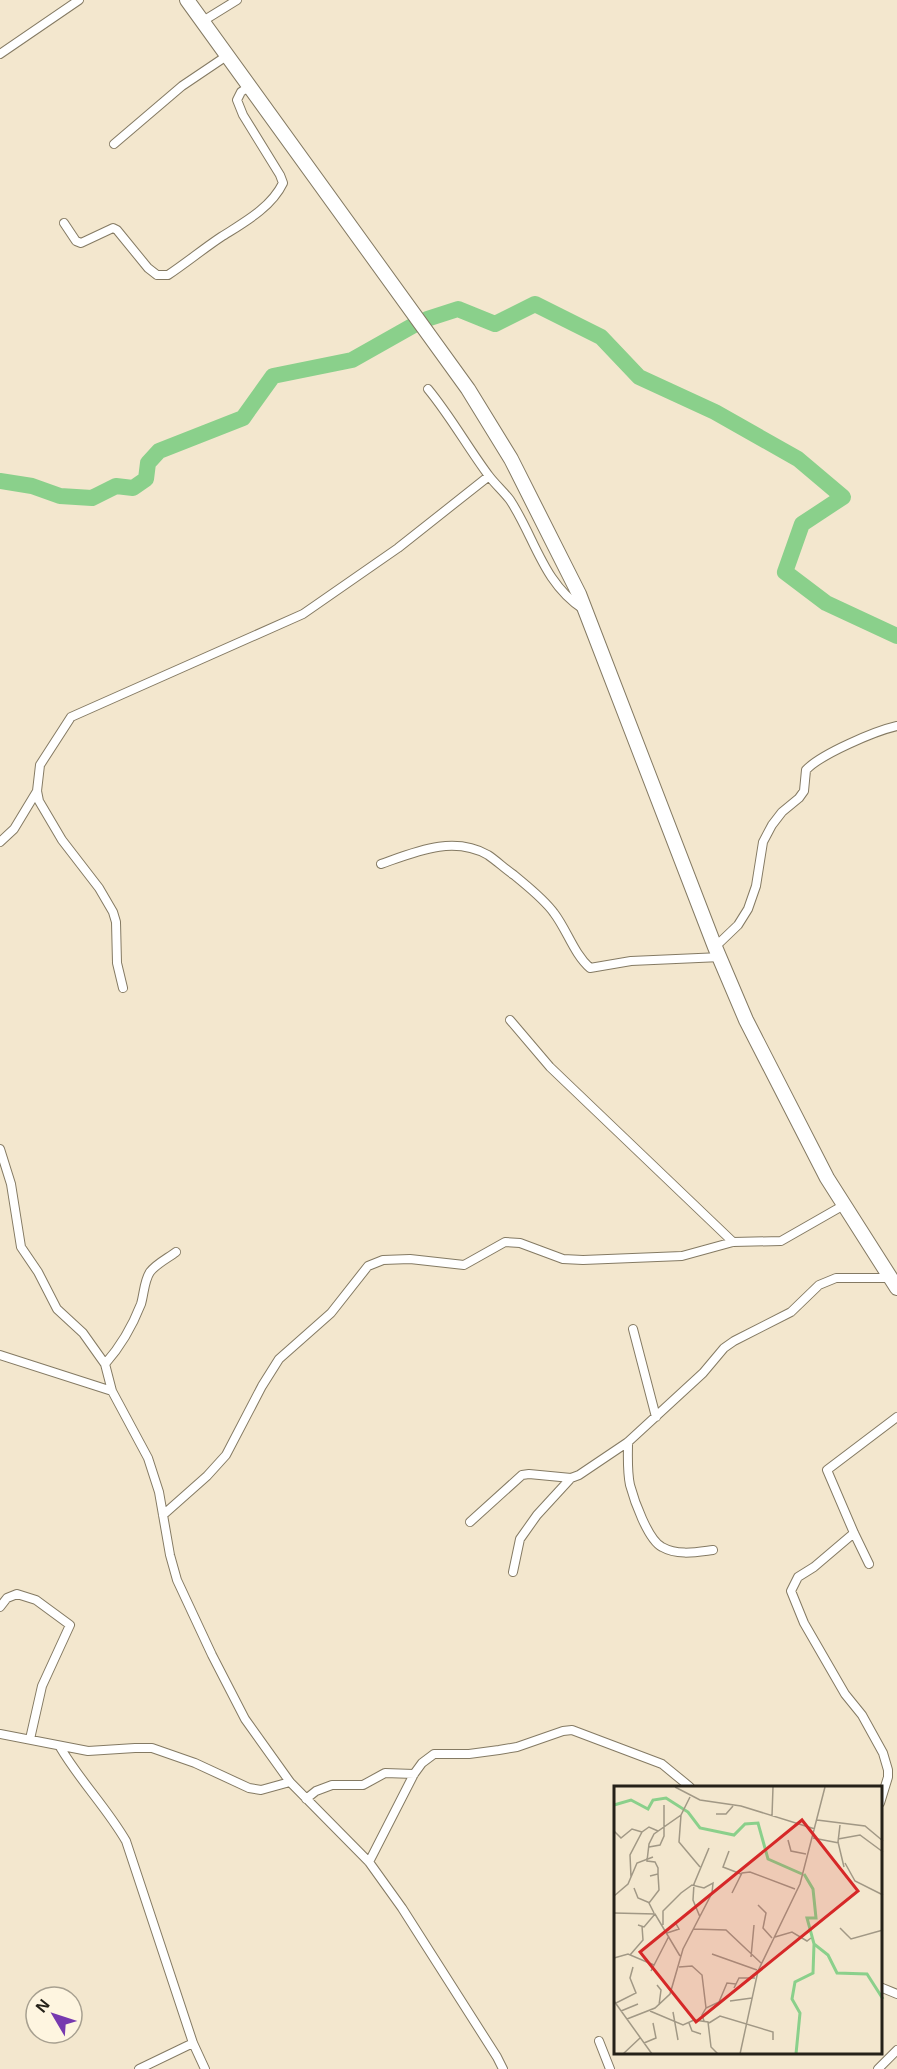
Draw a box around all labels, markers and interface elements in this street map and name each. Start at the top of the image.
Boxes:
inset map [614,1786,882,2054]
north arrow [24,1985,84,2045]
text: N [32,1996,53,2016]

